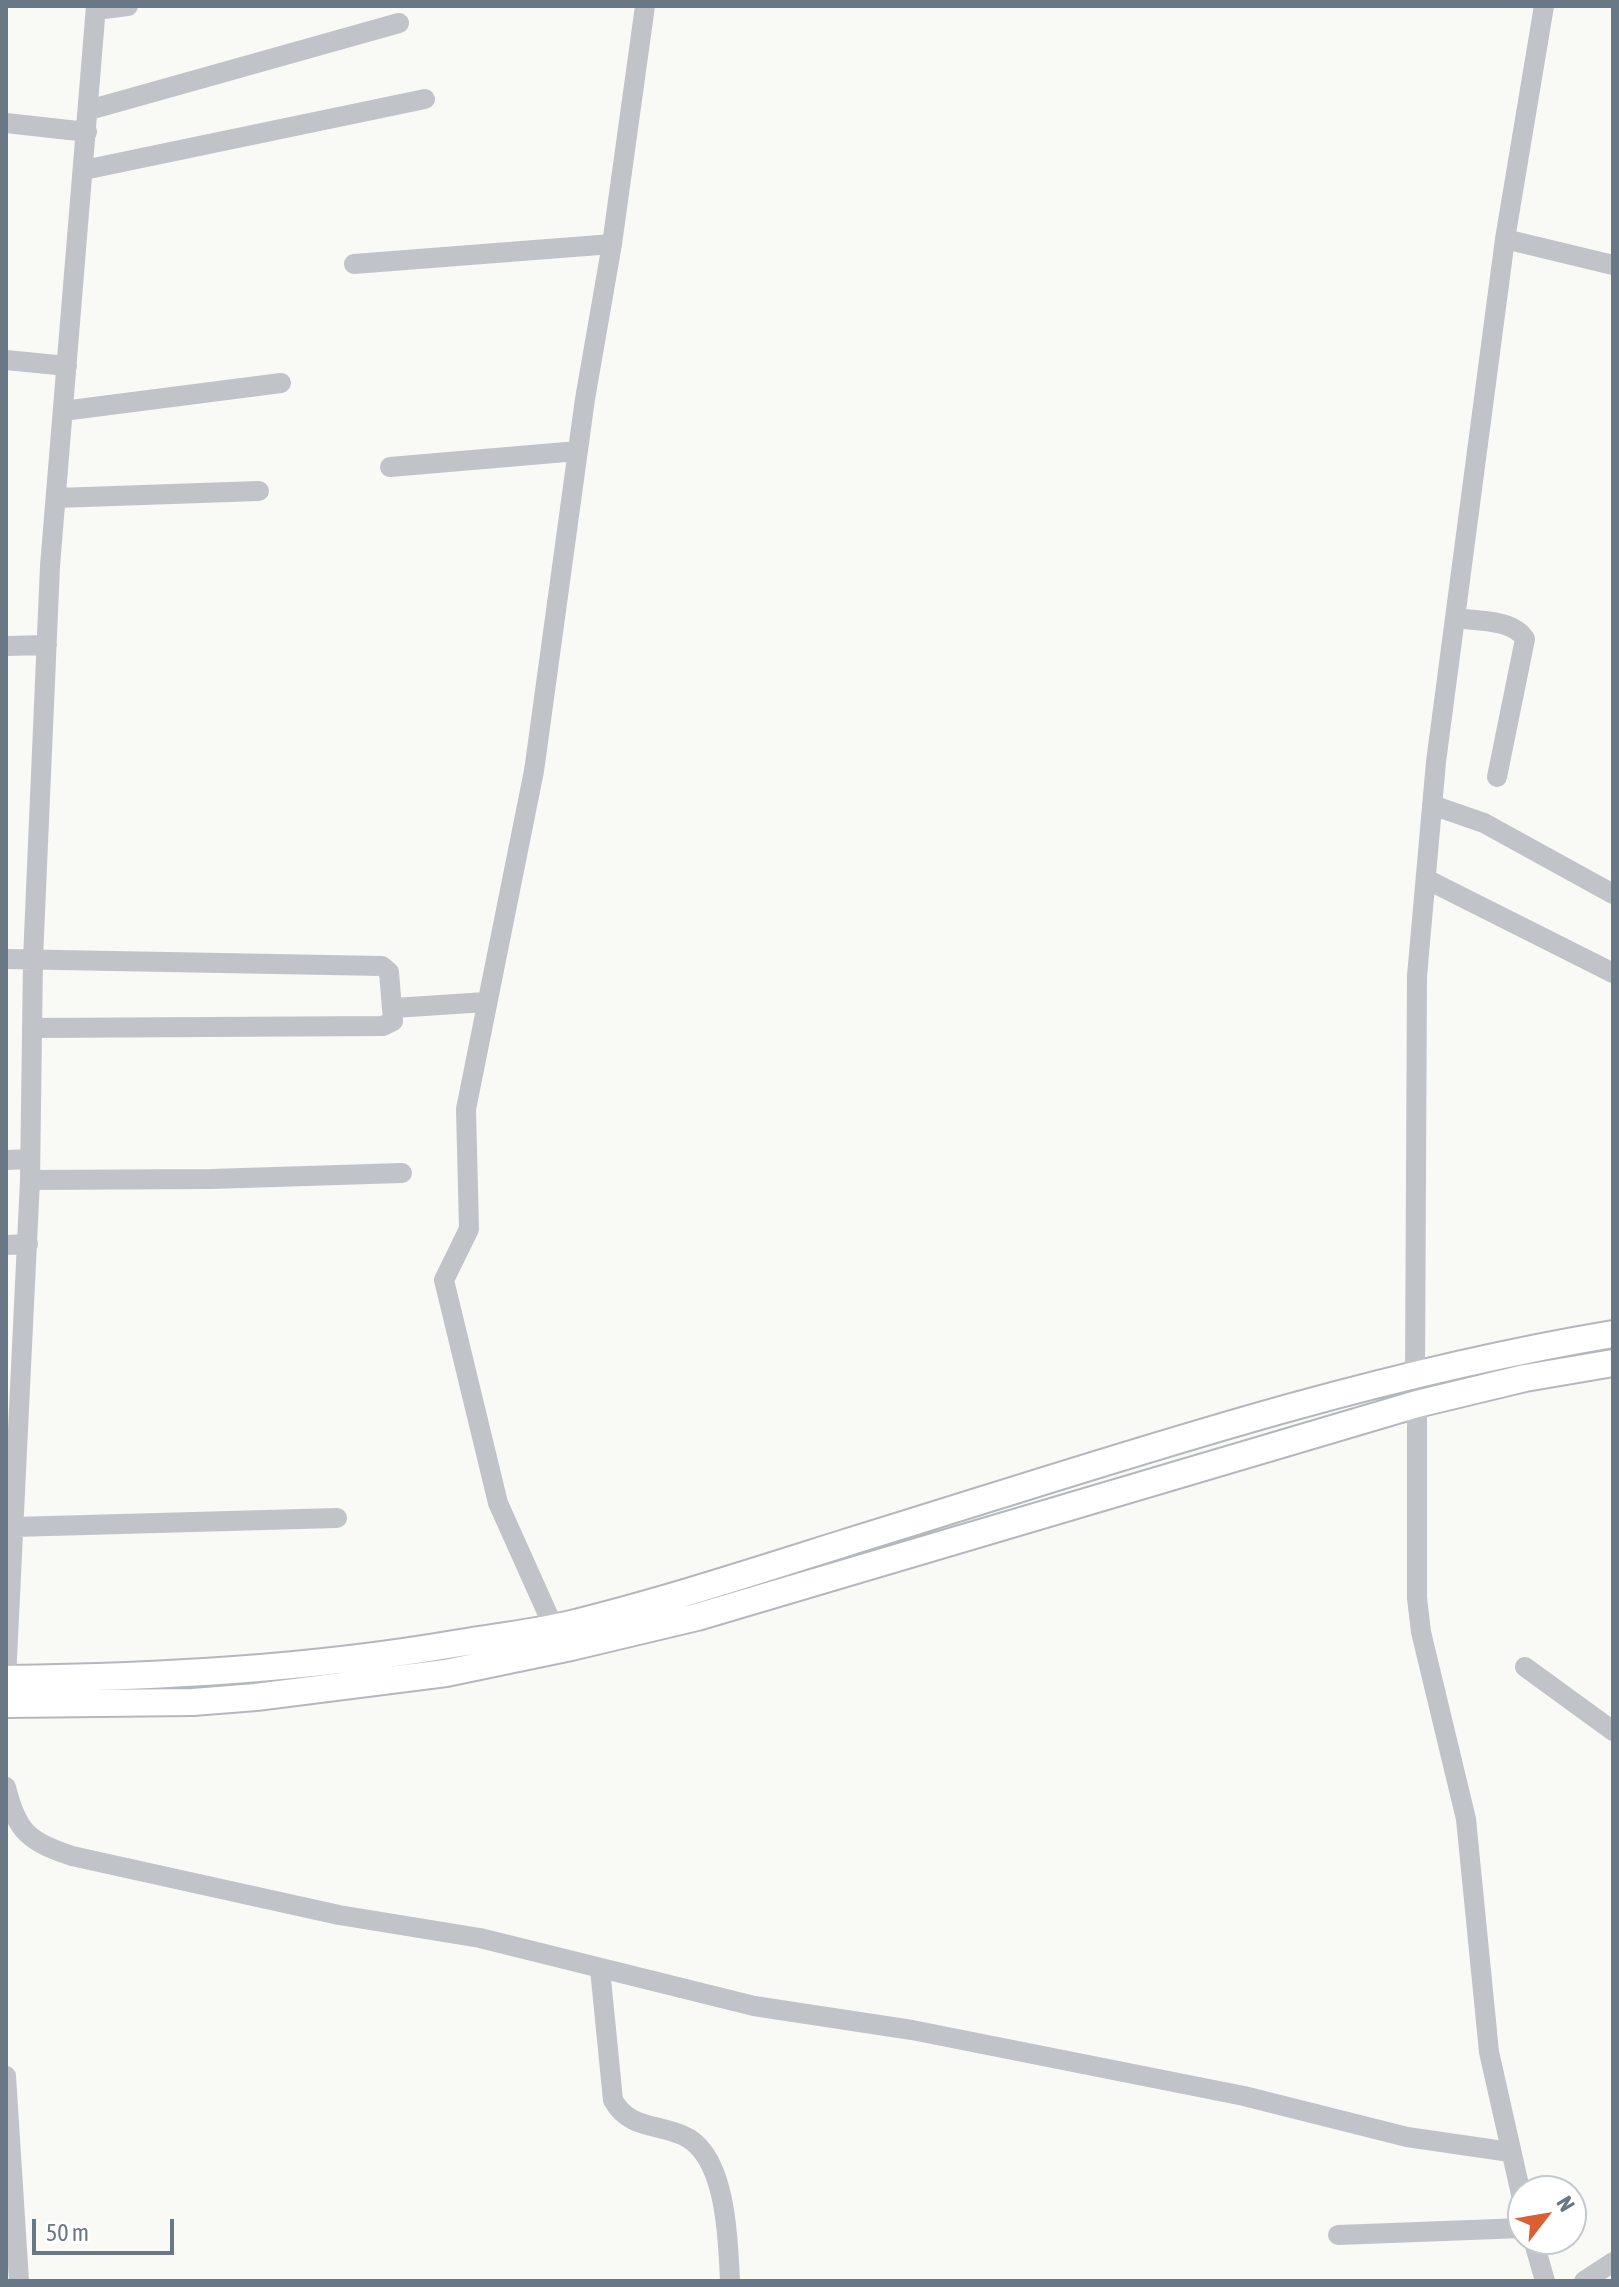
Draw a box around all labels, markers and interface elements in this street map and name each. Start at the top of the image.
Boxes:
north arrow [1507,2175,1587,2255]
text: N [1551,2191,1580,2216]
scale bar [36,2203,178,2253]
text: 50 m [46,2219,89,2246]

